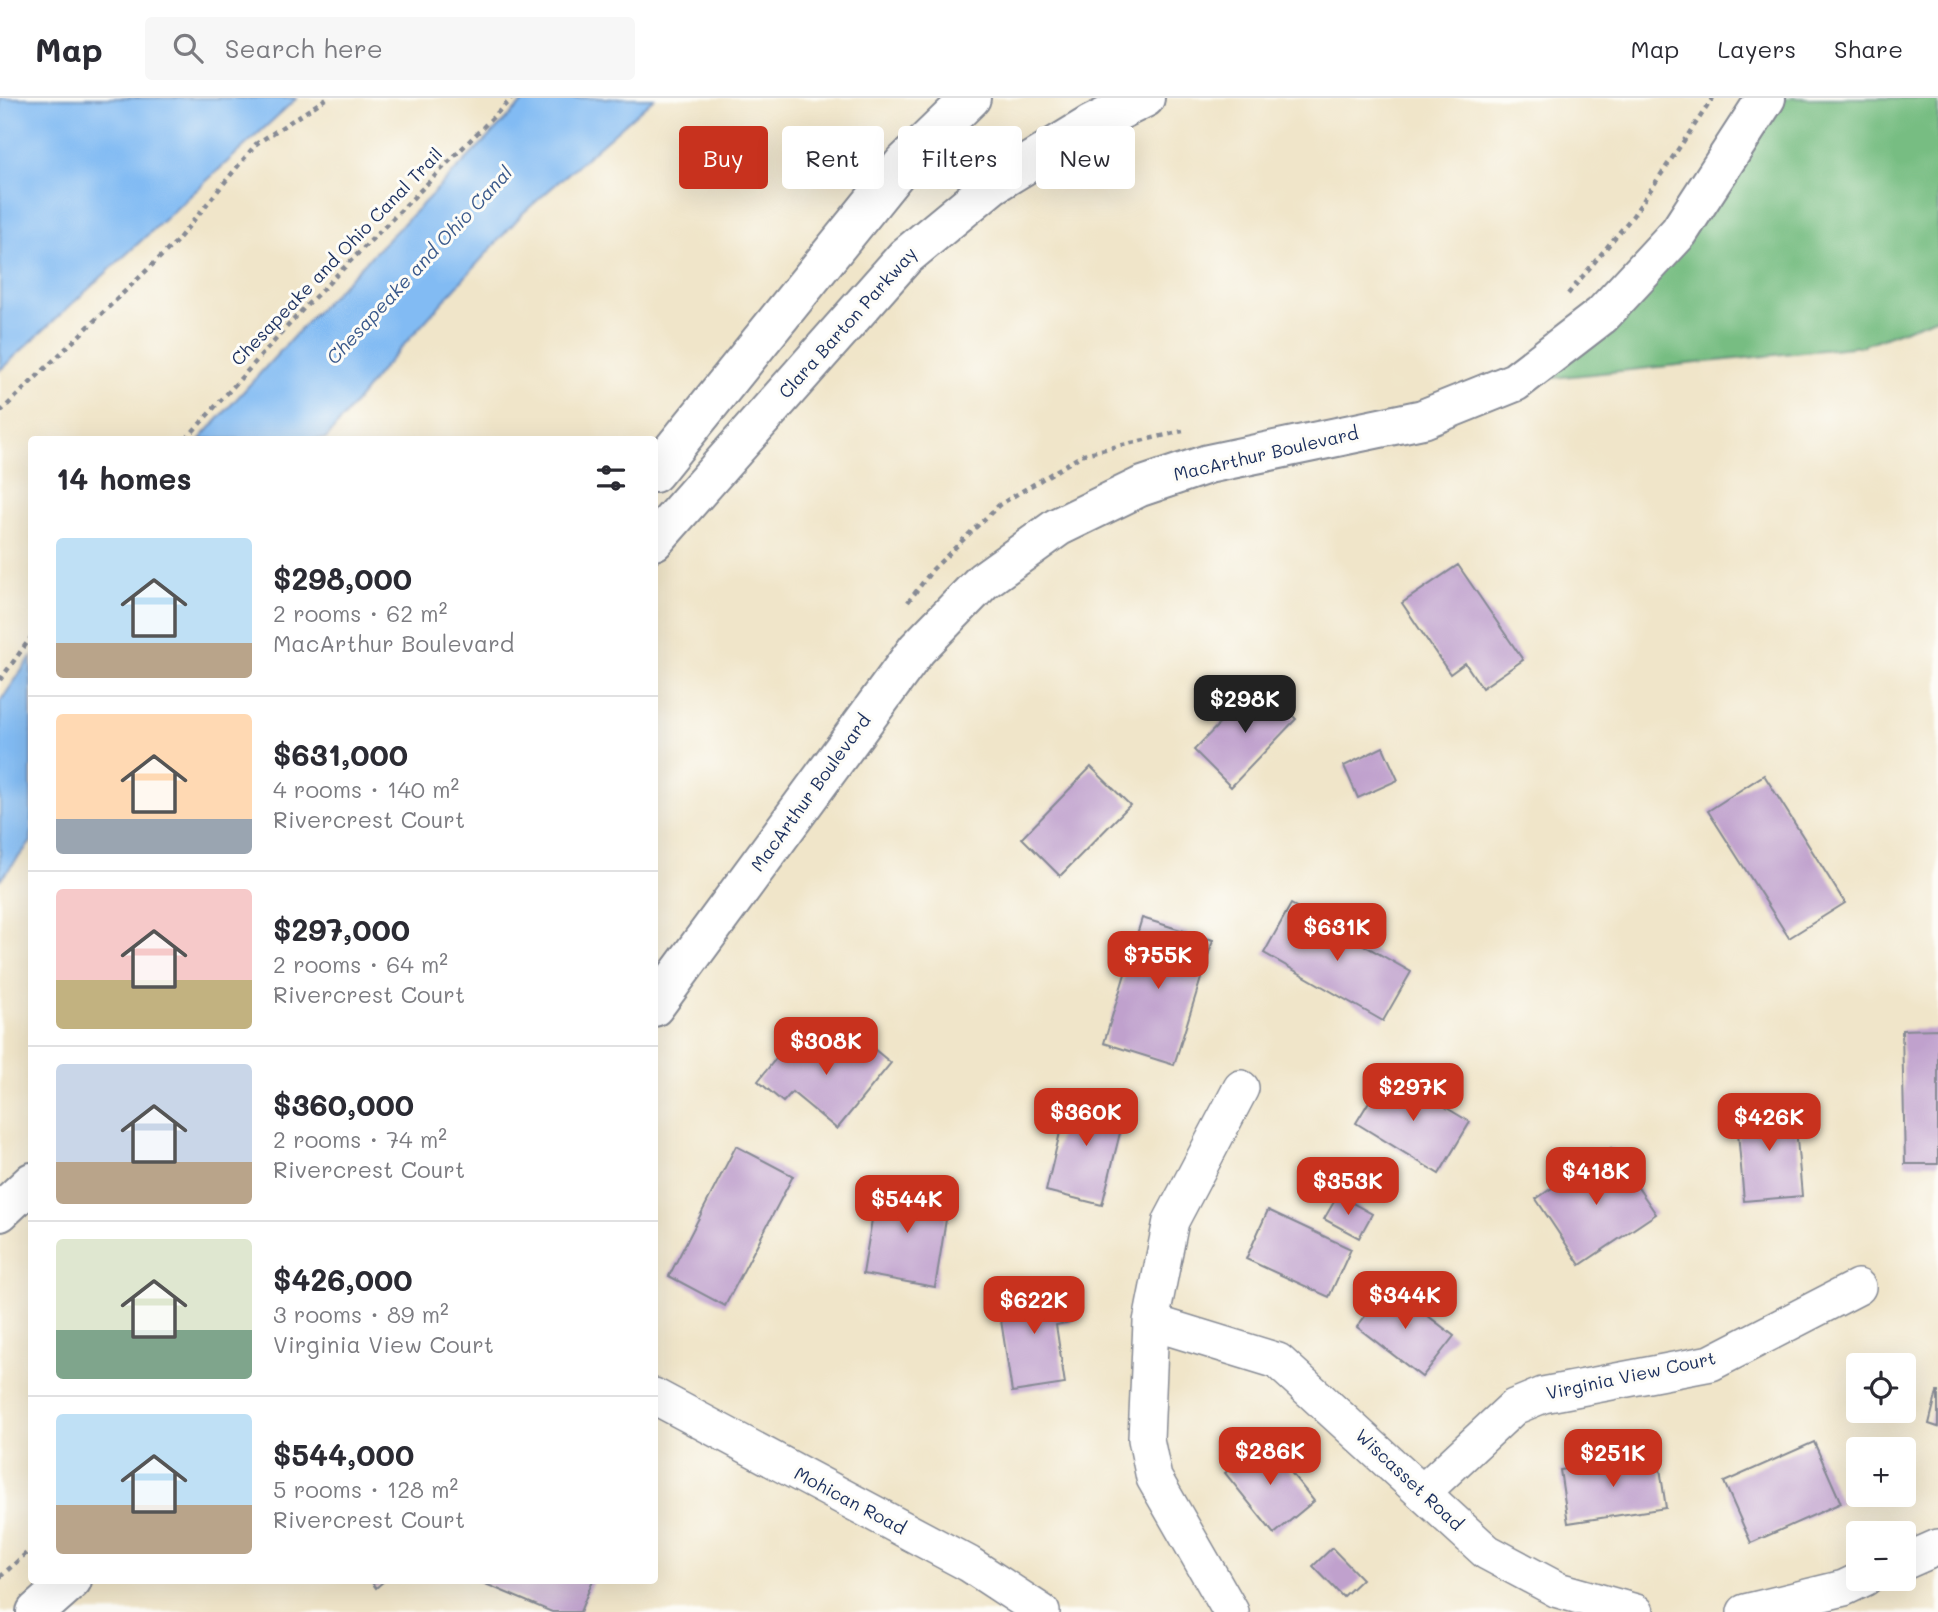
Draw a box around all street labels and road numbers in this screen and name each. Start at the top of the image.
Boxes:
street label: Chesapeake and Ohio Canal Trail [227,144,447,370]
street label: Clara Barton Parkway [773,242,922,403]
street label: MacArthur Boulevard [1171,420,1361,486]
street label: MacArthur Boulevard [745,709,875,876]
street label: Virginia View Court [1544,1345,1718,1405]
street label: Wiscasset Road [1351,1423,1469,1535]
street label: Mohican Road [791,1461,910,1540]

